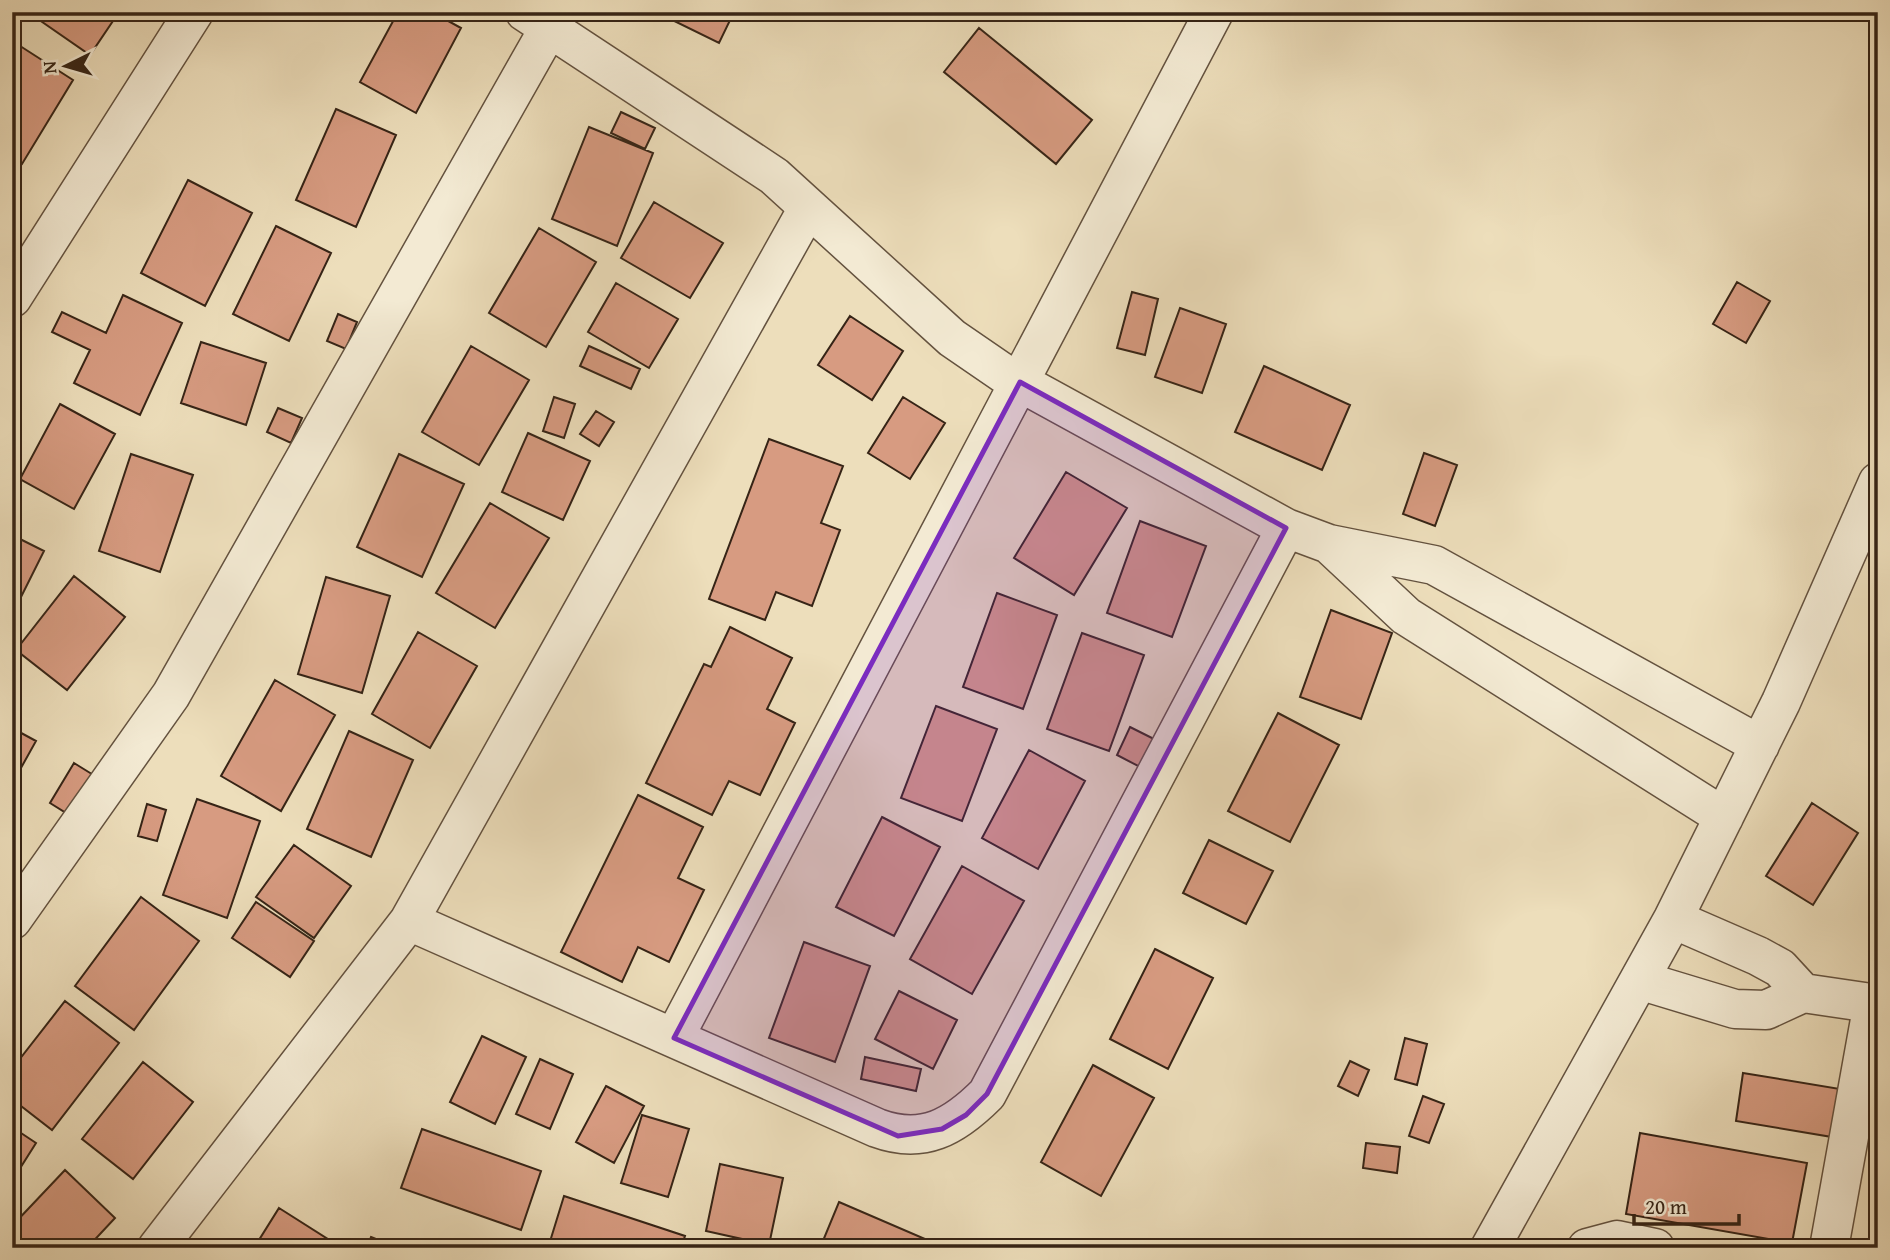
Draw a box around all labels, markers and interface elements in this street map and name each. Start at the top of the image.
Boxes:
north arrow [32,32,102,102]
text: N [35,60,64,75]
scale bar [1634,1183,1740,1227]
text: 20 m [1645,1191,1687,1222]

